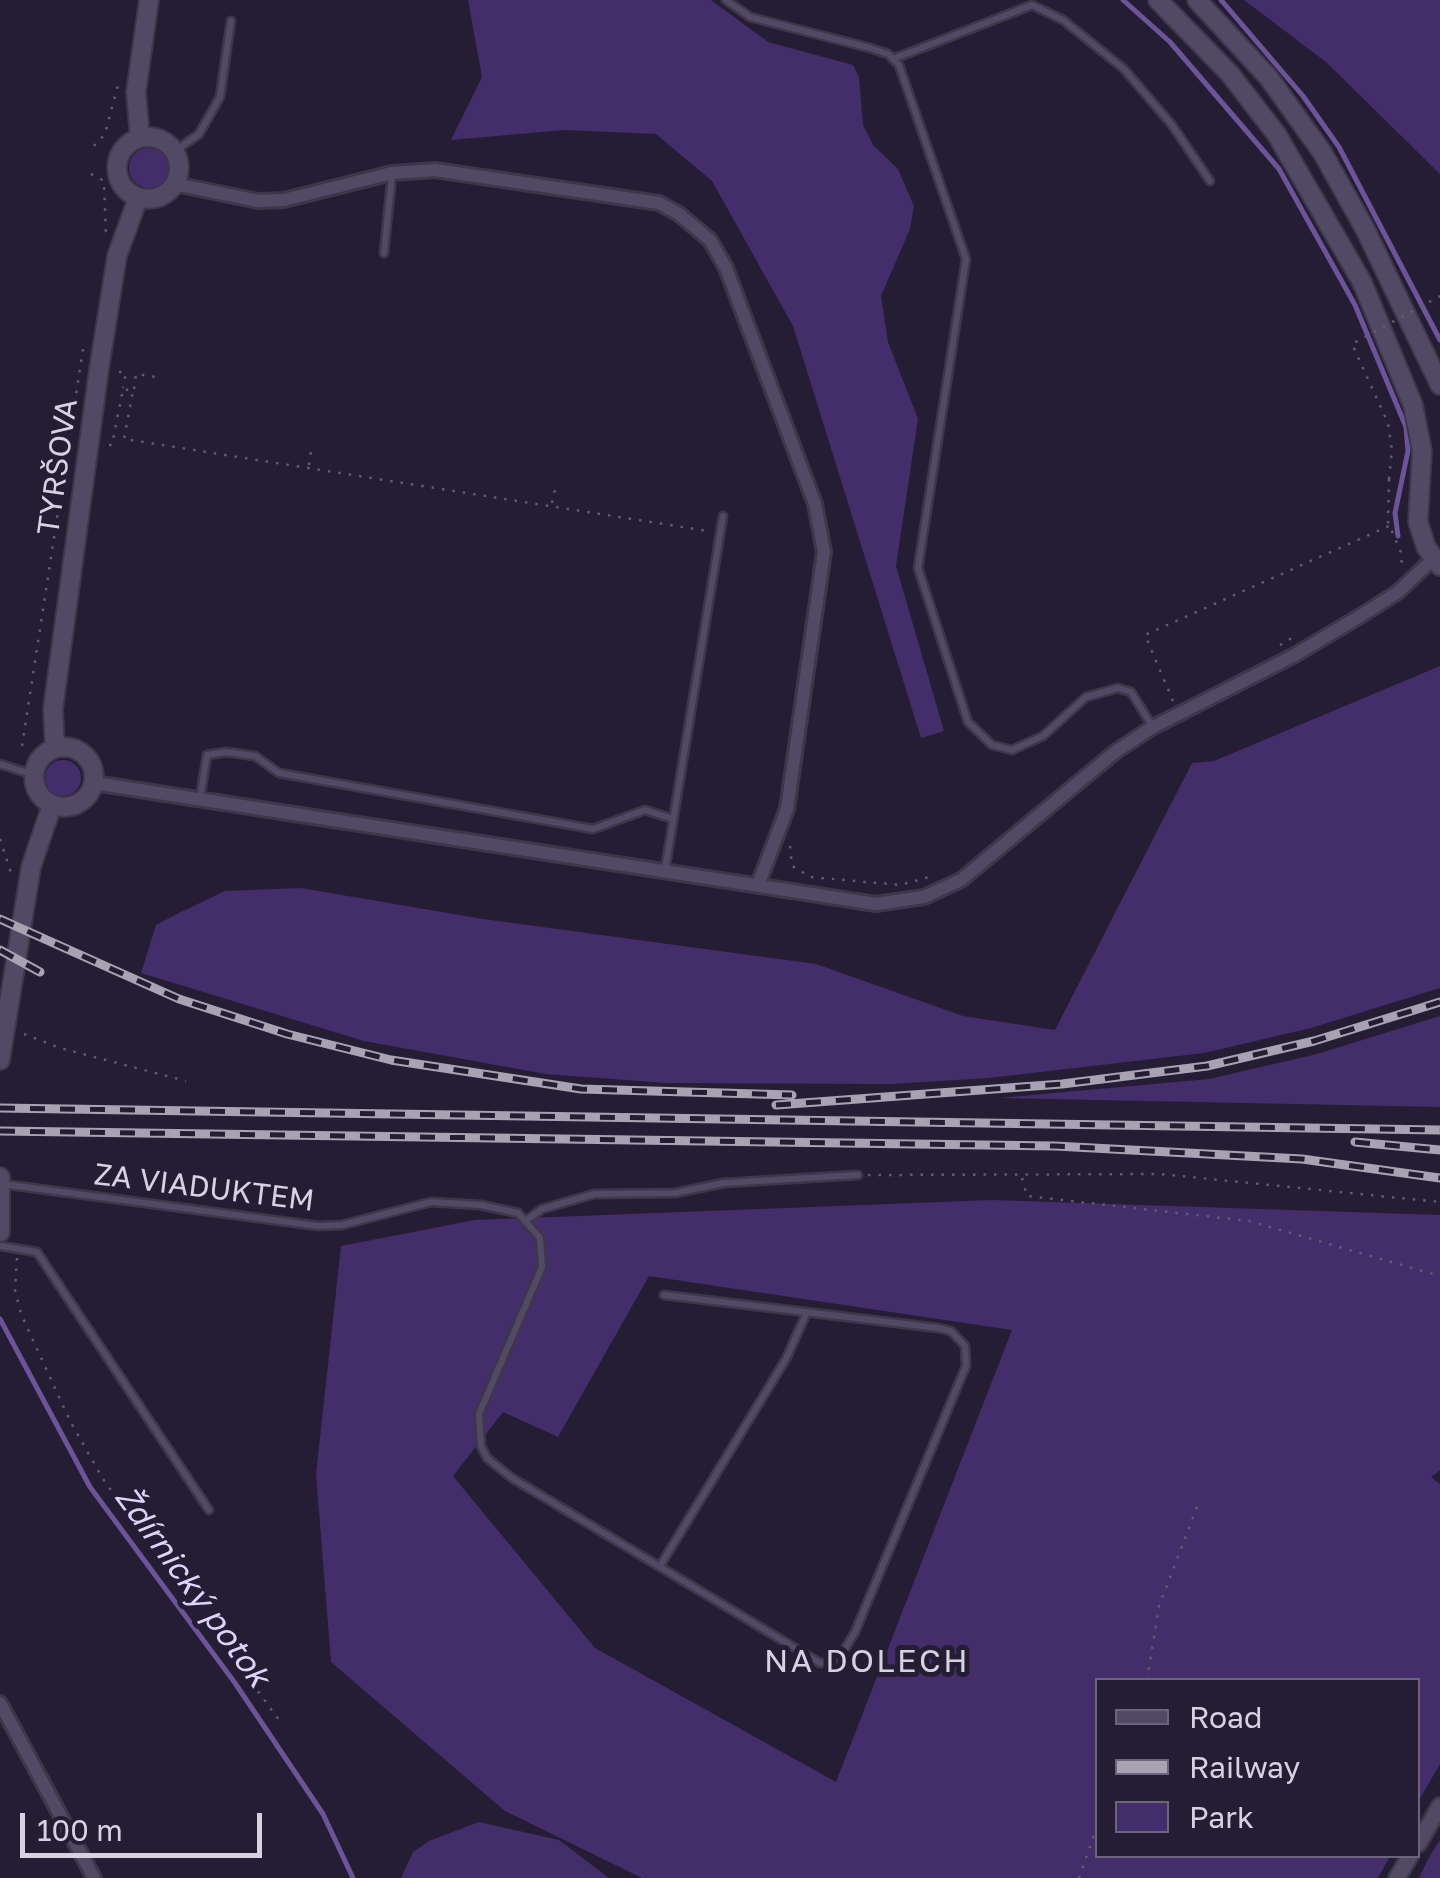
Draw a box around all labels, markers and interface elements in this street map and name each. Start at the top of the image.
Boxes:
street label: TYRŠOVA [31,396,85,538]
street label: ZA VIADUKTEM [92,1157,316,1219]
water label: Ždírnický potok [106,1479,278,1695]
district label: NA DOLECH [764,1643,970,1681]
legend [1095,1678,1420,1858]
text: Road [1189,1699,1263,1735]
text: Railway [1189,1749,1300,1785]
scale bar [25,1793,268,1855]
text: Park [1189,1799,1254,1835]
text: 100 m [37,1812,123,1848]

